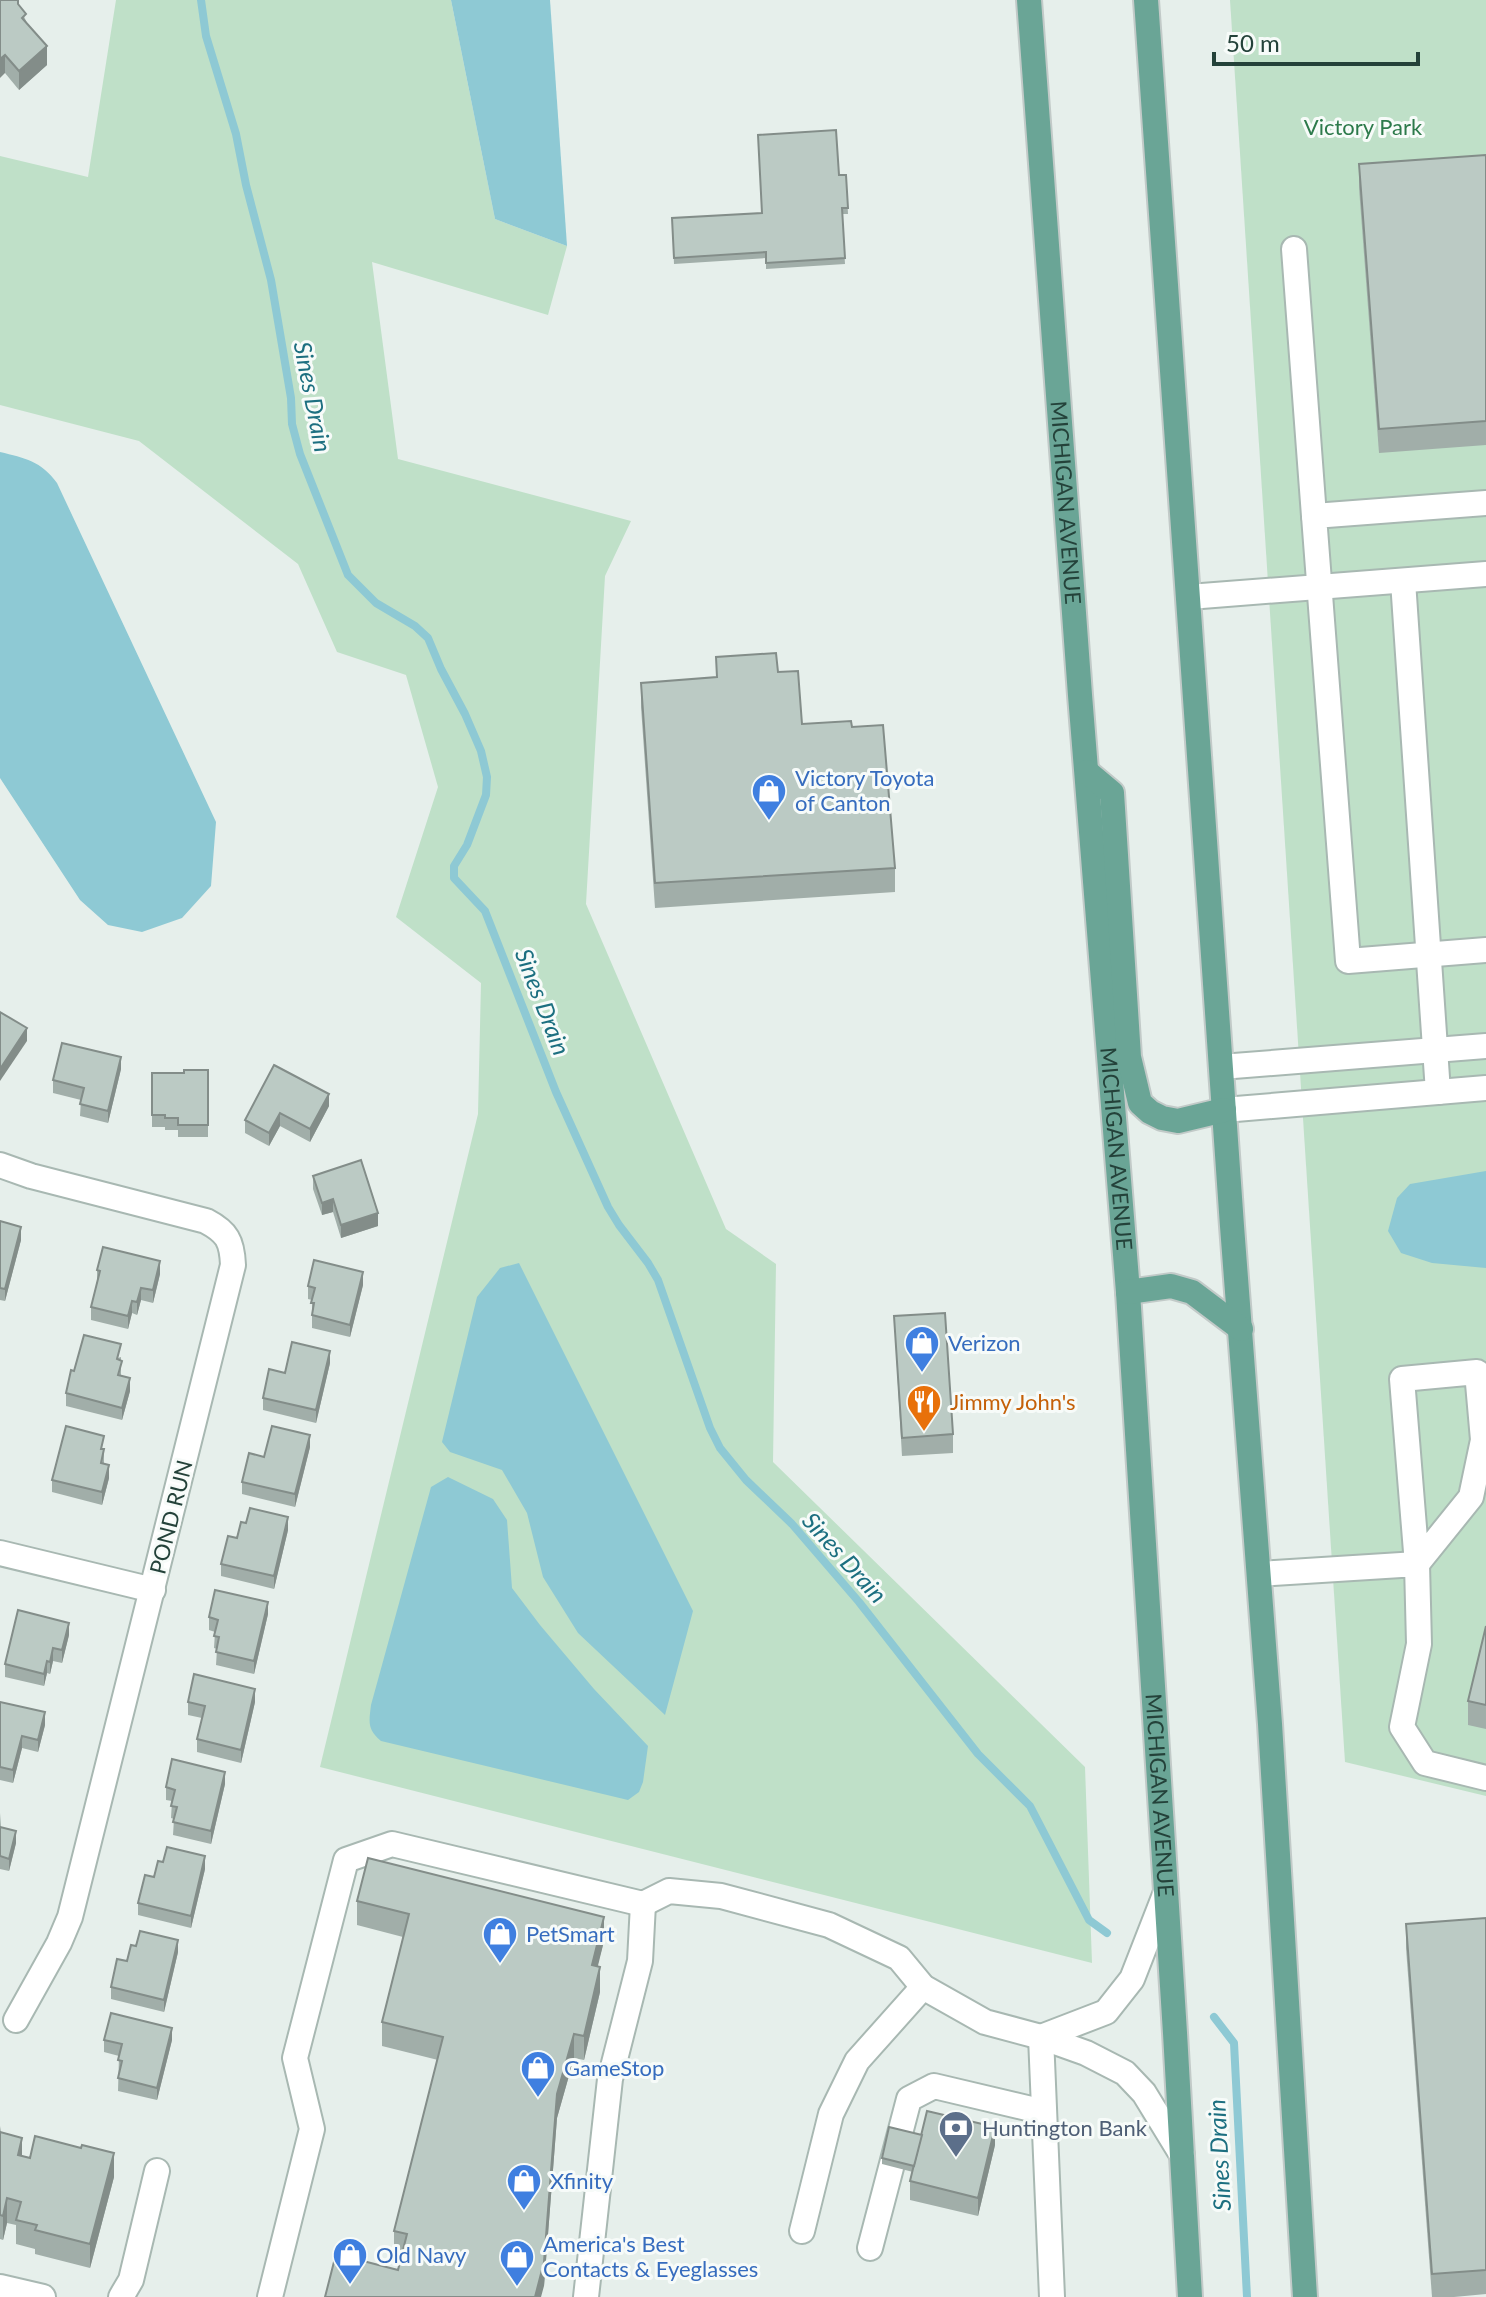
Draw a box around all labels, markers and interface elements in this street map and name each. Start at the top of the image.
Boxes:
scale bar [1214,16,1418,66]
text: 50 m [1226,28,1280,57]
park label: Victory Park [1304,113,1423,140]
water label: Sines Drain [289,339,338,454]
street label: MICHIGAN AVENUE [1045,400,1087,605]
place label: Victory Toyota of Canton [795,764,934,816]
shop icon: Victory Toyota of Canton [750,772,788,822]
water label: Sines Drain [510,944,577,1059]
street label: MICHIGAN AVENUE [1095,1046,1139,1251]
shop icon: Verizon [903,1324,941,1374]
place label: Verizon [948,1329,1021,1356]
restaurant icon: Jimmy John's [905,1383,943,1433]
place label: Jimmy John's [950,1388,1076,1415]
street label: POND RUN [143,1457,198,1577]
water label: Sines Drain [797,1506,893,1608]
street label: MICHIGAN AVENUE [1140,1693,1180,1898]
shop icon: PetSmart [481,1915,519,1965]
place label: PetSmart [526,1920,615,1947]
shop icon: GameStop [519,2049,557,2099]
place label: GameStop [564,2054,664,2081]
water label: Sines Drain [1201,2098,1236,2212]
bank icon: Huntington Bank [937,2109,975,2159]
place label: Huntington Bank [982,2114,1148,2141]
shop icon: Xfinity [505,2162,543,2212]
place label: Xfinity [550,2167,614,2194]
place label: America's Best Contacts & Eyeglasses [543,2230,758,2282]
shop icon: Old Navy [331,2236,369,2286]
shop icon: America's Best Contacts & Eyeglasses [498,2238,536,2288]
place label: Old Navy [376,2241,467,2268]

